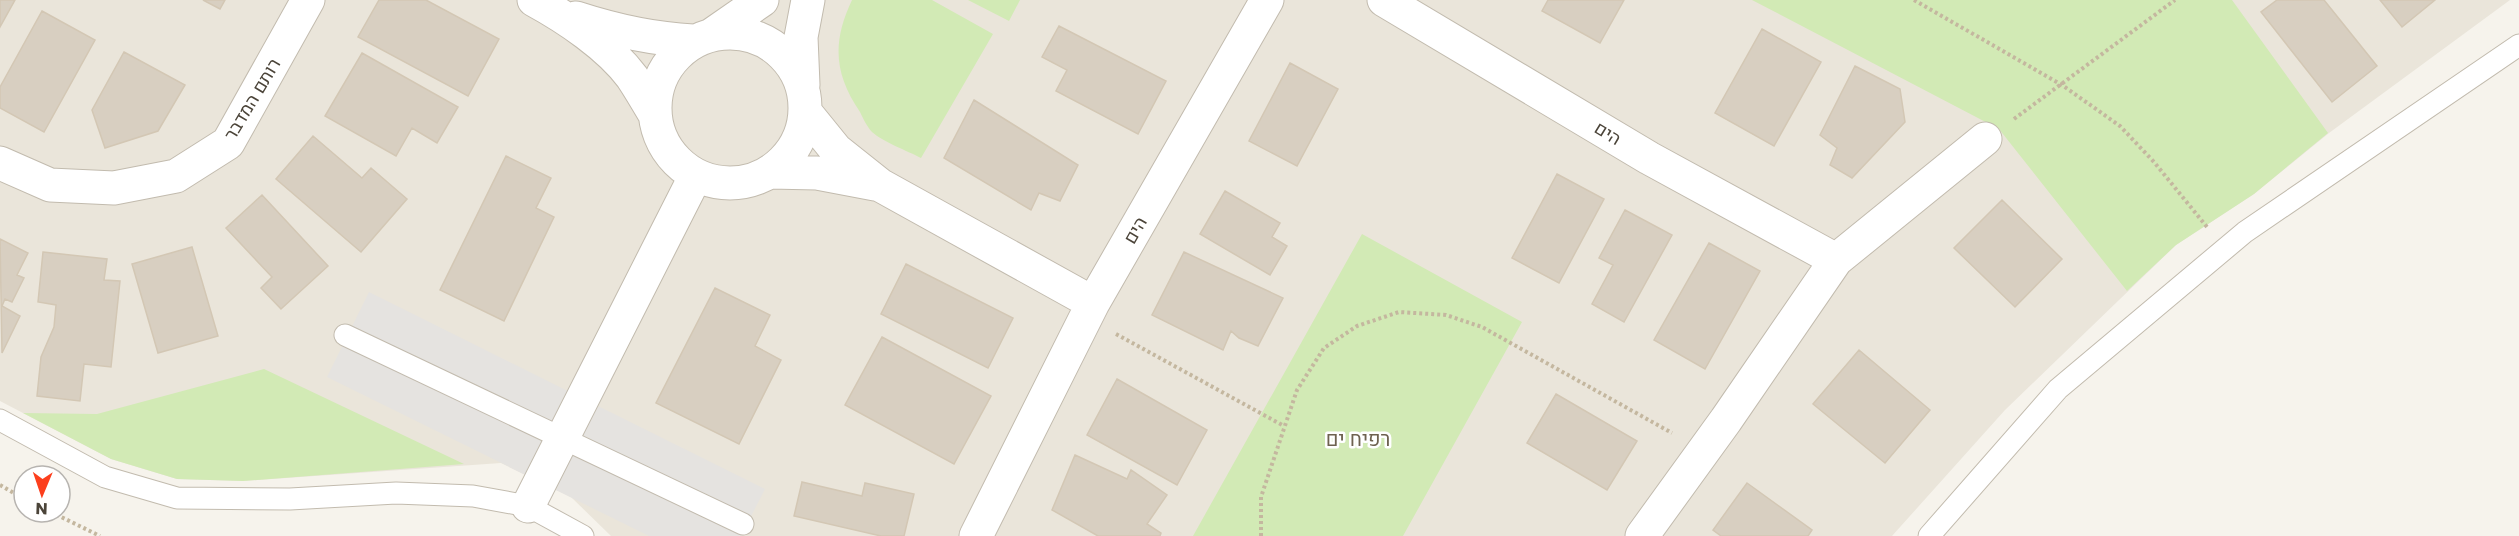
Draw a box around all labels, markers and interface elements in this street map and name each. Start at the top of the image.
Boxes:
street label: רותם המדבר [218,53,286,145]
street label: הים [1590,115,1626,151]
street label: הים [1117,212,1153,248]
district label: רפיח ים [1326,425,1390,453]
north arrow [12,464,72,524]
text: N [35,497,48,520]

